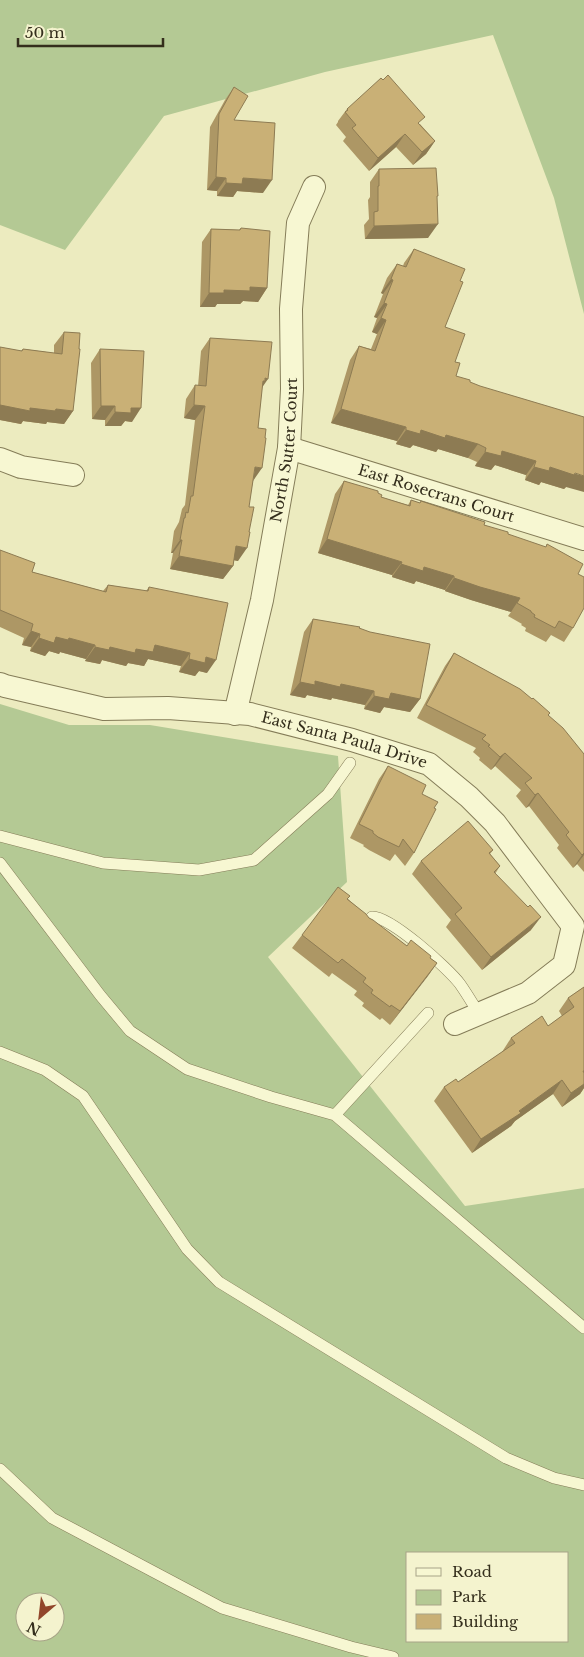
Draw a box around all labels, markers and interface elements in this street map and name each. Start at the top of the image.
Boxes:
scale bar [18,15,162,47]
text: 50 m [25,23,65,42]
street label: North Sutter Court [266,377,301,524]
street label: East Rosecrans Court [356,460,517,526]
street label: East Santa Paula Drive [260,707,430,772]
legend [406,1552,569,1642]
text: Road [452,1562,492,1581]
text: Park [452,1587,488,1606]
north arrow [15,1592,65,1642]
text: Building [452,1612,519,1631]
text: N [24,1617,44,1640]

